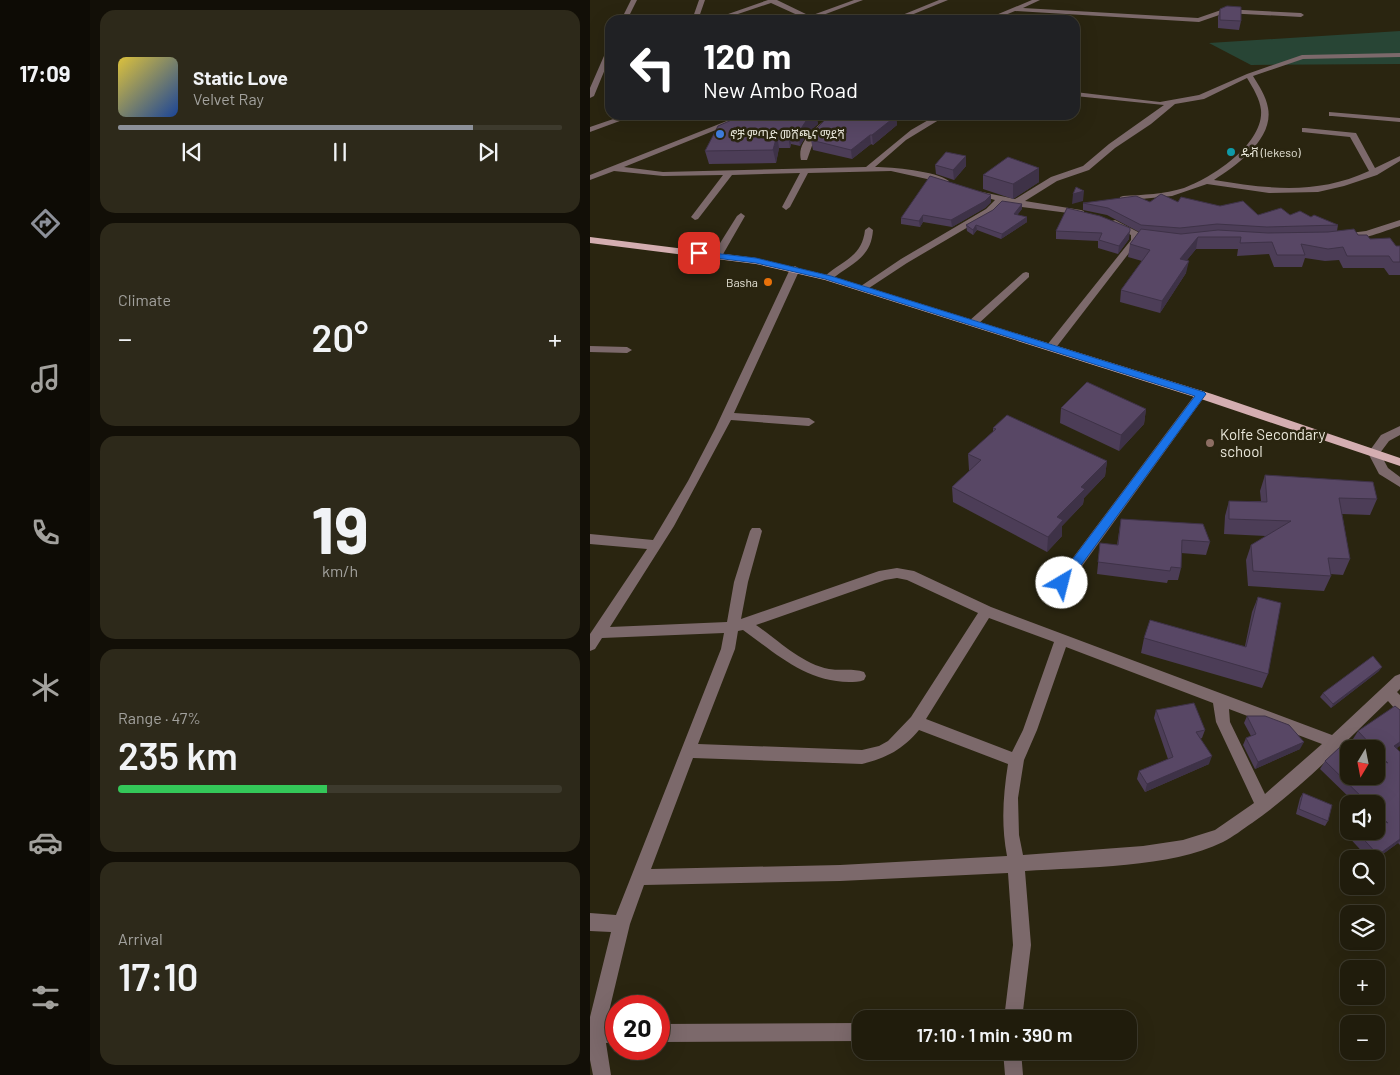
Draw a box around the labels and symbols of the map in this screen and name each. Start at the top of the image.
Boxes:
place label: ኖቻ ምጣድ መሸጫና ማደሻ [730,127,845,141]
marker: ኖቻ ምጣድ መሸጫና ማደሻ [714,128,726,140]
place label: ዴቭ (lekeso) [1241,145,1302,159]
marker: ዴቭ (lekeso) [1225,146,1237,158]
pin [678,232,720,274]
place label: Basha [726,275,758,289]
marker: Basha [762,276,774,288]
place label: Kolfe Secondary school [1220,425,1326,460]
marker: Kolfe Secondary school [1204,437,1216,449]
position arrow [1035,556,1087,608]
north arrow [1340,740,1385,785]
speed limit sign: 20 [605,995,670,1060]

